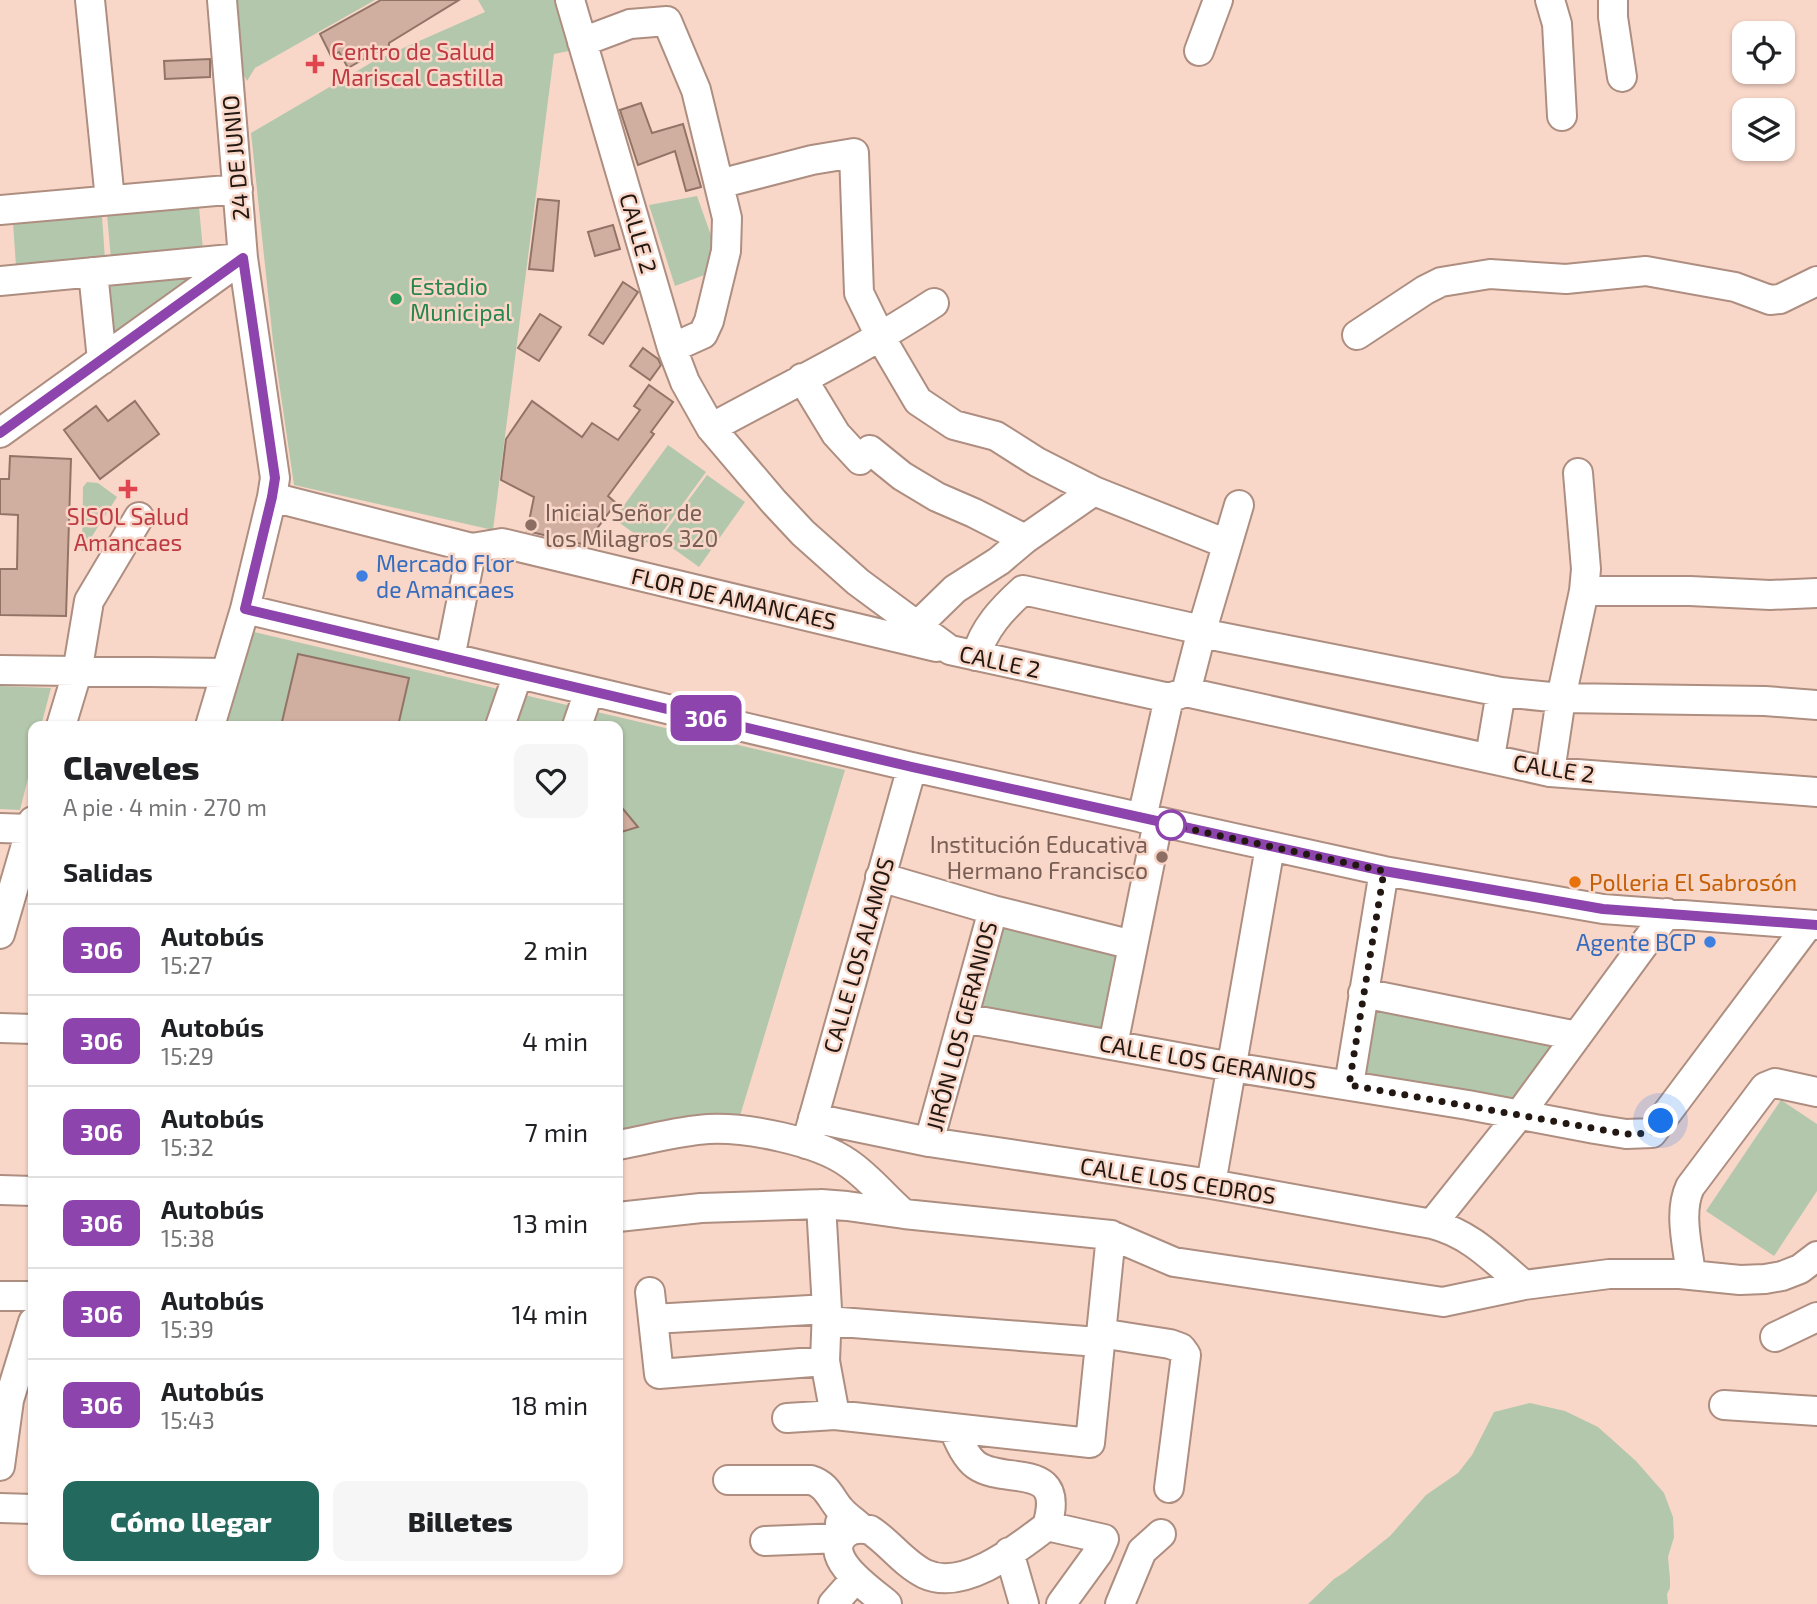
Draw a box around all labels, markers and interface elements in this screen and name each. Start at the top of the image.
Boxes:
map controls [1732,21,1795,161]
button: locate [1732,21,1795,84]
place label: Centro de Salud Mariscal Castilla [331,37,504,91]
marker: Centro de Salud Mariscal Castilla [305,54,325,74]
street label: 24 DE JUNIO [216,94,254,222]
button: layers [1732,98,1795,161]
street label: CALLE 2 [614,190,664,276]
place label: Estadio Municipal [410,272,512,326]
marker: Estadio Municipal [388,291,404,307]
marker: SISOL Salud Amancaes [118,479,138,499]
place label: Inicial Señor de los Milagros 320 [545,498,718,552]
place label: SISOL Salud Amancaes [67,502,189,556]
marker: Inicial Señor de los Milagros 320 [523,517,539,533]
place label: Mercado Flor de Amancaes [376,549,514,603]
street label: FLOR DE AMANCAES [629,561,839,635]
marker: Mercado Flor de Amancaes [354,568,370,584]
street label: CALLE 2 [957,639,1043,683]
line badge: 306 [666,695,746,741]
text: 306 [685,703,727,732]
button: heart [514,744,588,818]
text: Claveles [63,747,199,787]
street label: CALLE 2 [1511,748,1597,788]
text: A pie · 4 min · 270 m [63,793,267,821]
unlabelled marker [1156,810,1186,840]
place label: Institución Educativa Hermano Francisco [930,830,1148,884]
marker: Institución Educativa Hermano Francisco [1154,849,1170,865]
street label: CALLE LOS ALAMOS [817,854,899,1056]
text: Salidas [63,856,153,887]
place label: Polleria El Sabrosón [1589,868,1797,896]
marker: Polleria El Sabrosón [1567,874,1583,890]
street label: JIRÓN LOS GERANIOS [920,918,1002,1134]
text: Autobús [161,920,264,951]
place label: Agente BCP [1576,928,1696,956]
text: 2 min [523,934,588,965]
marker: Agente BCP [1702,934,1718,950]
text: 306 [80,935,123,964]
text: 15:27 [161,951,213,979]
text: Autobús [161,1011,264,1042]
text: 4 min [522,1025,588,1056]
text: 306 [80,1026,123,1055]
street label: CALLE LOS GERANIOS [1097,1028,1319,1094]
text: 15:29 [161,1042,214,1070]
text: Autobús [161,1102,264,1133]
your location [1643,1103,1678,1138]
text: 7 min [525,1116,588,1147]
text: 306 [80,1117,123,1146]
text: 15:32 [161,1133,214,1161]
street label: CALLE LOS CEDROS [1078,1151,1278,1209]
text: Autobús [161,1193,264,1224]
text: 13 min [513,1207,588,1238]
text: 306 [80,1208,123,1237]
text: 15:38 [161,1224,215,1252]
text: Autobús [161,1284,264,1315]
text: 14 min [512,1298,588,1329]
text: 306 [80,1299,123,1328]
text: 15:39 [161,1315,214,1343]
text: Autobús [161,1375,264,1406]
text: 18 min [512,1389,588,1420]
text: 306 [80,1390,123,1419]
text: 15:43 [161,1406,215,1434]
button: Cómo llegar [63,1481,319,1561]
button: Billetes [333,1481,588,1561]

